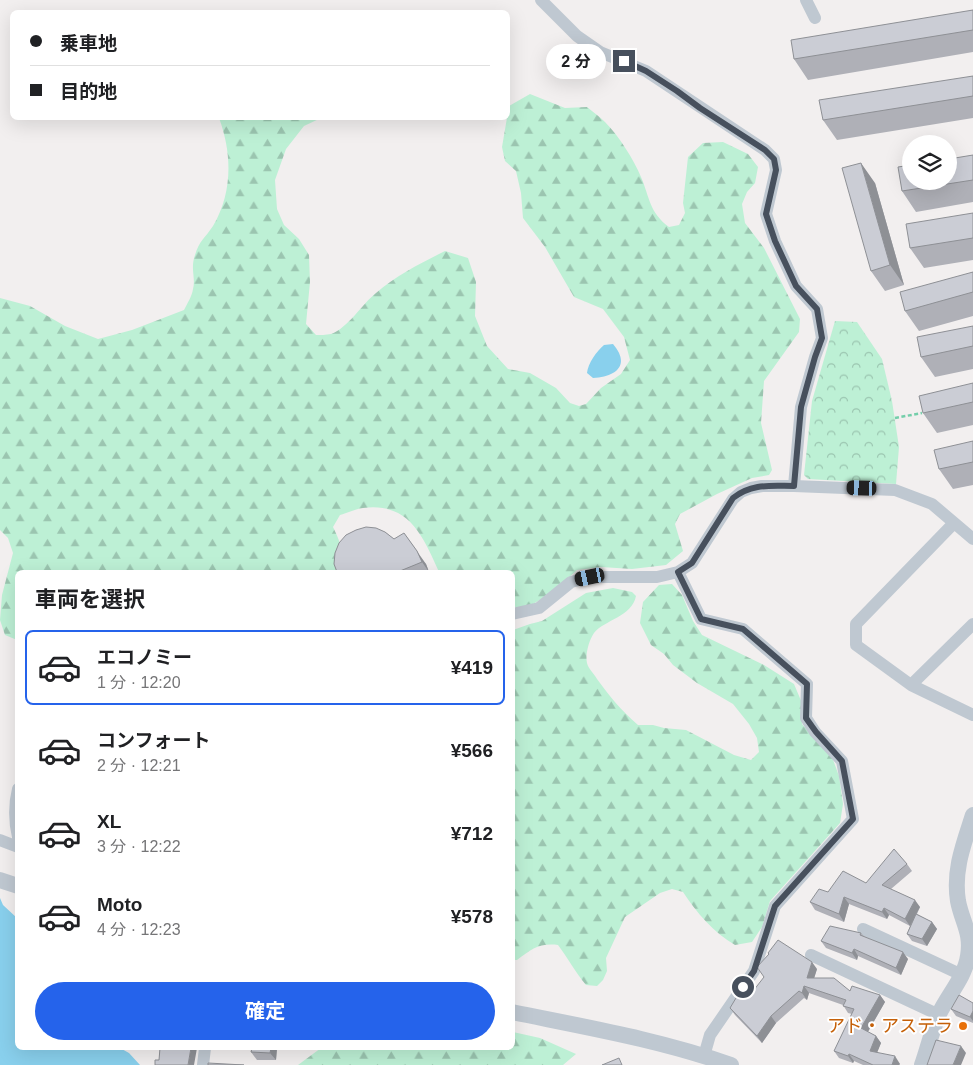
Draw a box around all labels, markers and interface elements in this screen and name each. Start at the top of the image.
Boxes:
text: 乗車地 [60,33,117,54]
callout: 2 分 [546,44,606,78]
route end [613,50,635,72]
text: 2 分 [561,53,591,70]
text: 目的地 [60,81,117,102]
map controls [902,135,957,190]
button: layers [902,135,957,190]
car [846,480,877,496]
car [573,567,606,587]
text: 車両を選択 [35,587,145,612]
icon: car [37,645,82,690]
text: エコノミー [97,647,192,668]
text: ¥419 [451,657,493,678]
text: 1 分 · 12:20 [97,674,181,691]
icon: car [37,728,82,773]
text: コンフォート [97,730,210,751]
text: ¥566 [451,740,493,761]
text: 2 分 · 12:21 [97,757,181,774]
icon: car [37,811,82,856]
text: XL [97,811,121,832]
text: ¥712 [451,823,493,844]
text: 3 分 · 12:22 [97,838,181,855]
icon: car [37,894,82,939]
text: Moto [97,894,142,915]
text: ¥578 [451,906,493,927]
text: 4 分 · 12:23 [97,921,181,938]
route start [732,976,754,998]
button: 確定 [35,982,495,1040]
place label: アド・アステラ [827,1016,953,1036]
marker: アド・アステラ [957,1020,969,1032]

